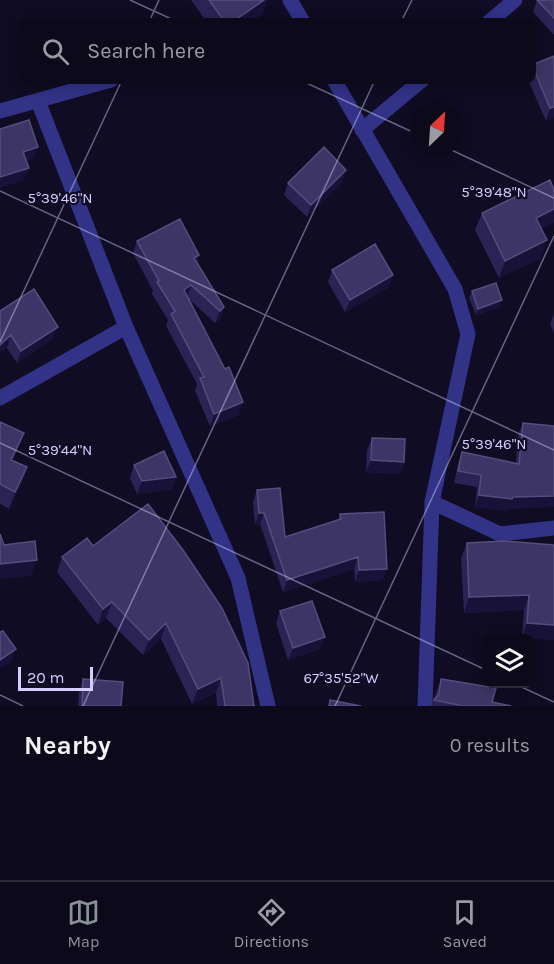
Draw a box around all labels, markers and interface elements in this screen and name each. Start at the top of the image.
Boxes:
search box [18,18,536,84]
icon: search [39,35,72,68]
text: Search here [87,38,205,64]
north arrow [410,102,464,156]
text: 5°39'48"N [461,183,527,201]
text: 5°39'46"N [28,189,92,207]
text: 5°39'46"N [462,435,526,453]
text: 5°39'44"N [28,441,92,459]
map controls [482,634,536,688]
button: layers [482,634,536,688]
scale bar [18,664,93,692]
text: 20 m [27,668,65,687]
text: 67°35'52"W [303,669,379,687]
text: Nearby [24,730,111,761]
text: 0 results [450,734,530,757]
tab: Map [67,896,100,951]
tab: Directions [234,896,309,951]
tab: Saved [443,896,487,951]

